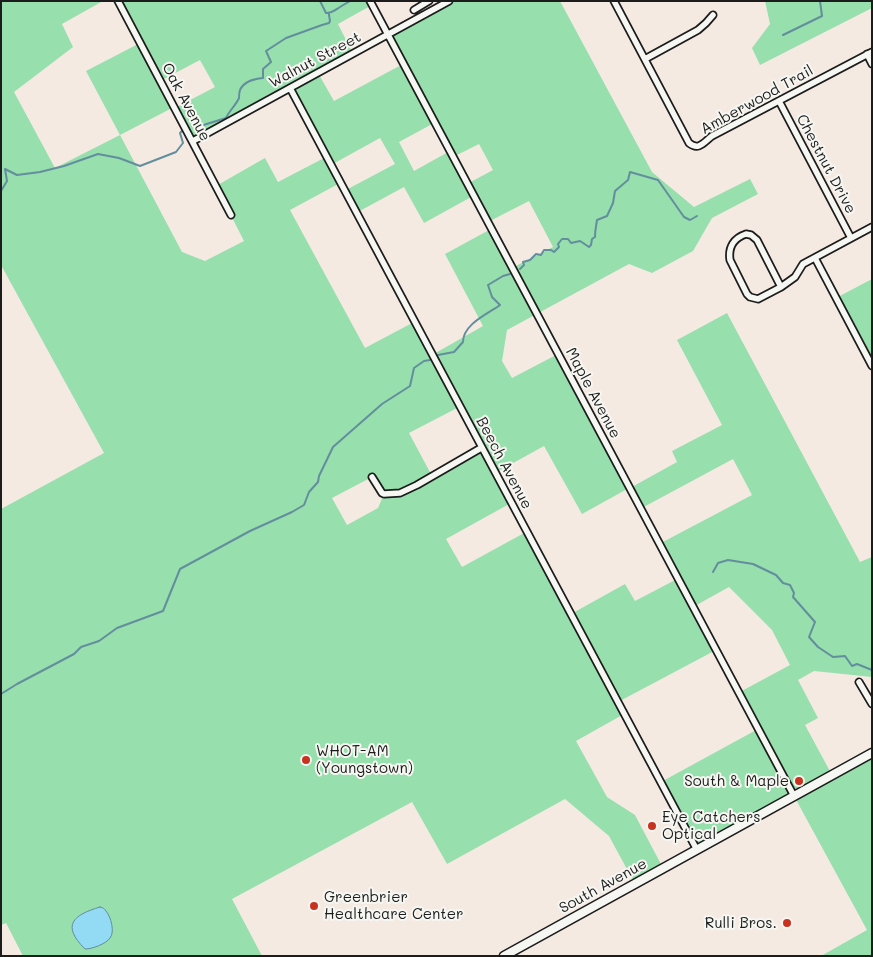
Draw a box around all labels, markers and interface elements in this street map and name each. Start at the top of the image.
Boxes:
street label: Walnut Street [266,28,364,92]
street label: Oak Avenue [158,60,214,144]
street label: Amberwood Trail [698,62,816,138]
street label: Chestnut Drive [792,111,860,217]
street label: Maple Avenue [562,344,624,442]
street label: Beech Avenue [472,414,536,512]
place label: WHOT-AM (Youngstown) [316,742,413,777]
marker: WHOT-AM (Youngstown) [300,754,312,766]
place label: South & Maple [684,772,789,790]
marker: South & Maple [793,775,805,787]
place label: Eye Catchers Optical [662,808,761,843]
marker: Eye Catchers Optical [646,820,658,832]
street label: South Avenue [556,855,650,917]
place label: Greenbrier Healthcare Center [324,888,464,923]
marker: Greenbrier Healthcare Center [308,900,320,912]
place label: Rulli Bros. [705,914,777,932]
marker: Rulli Bros. [781,917,793,929]

